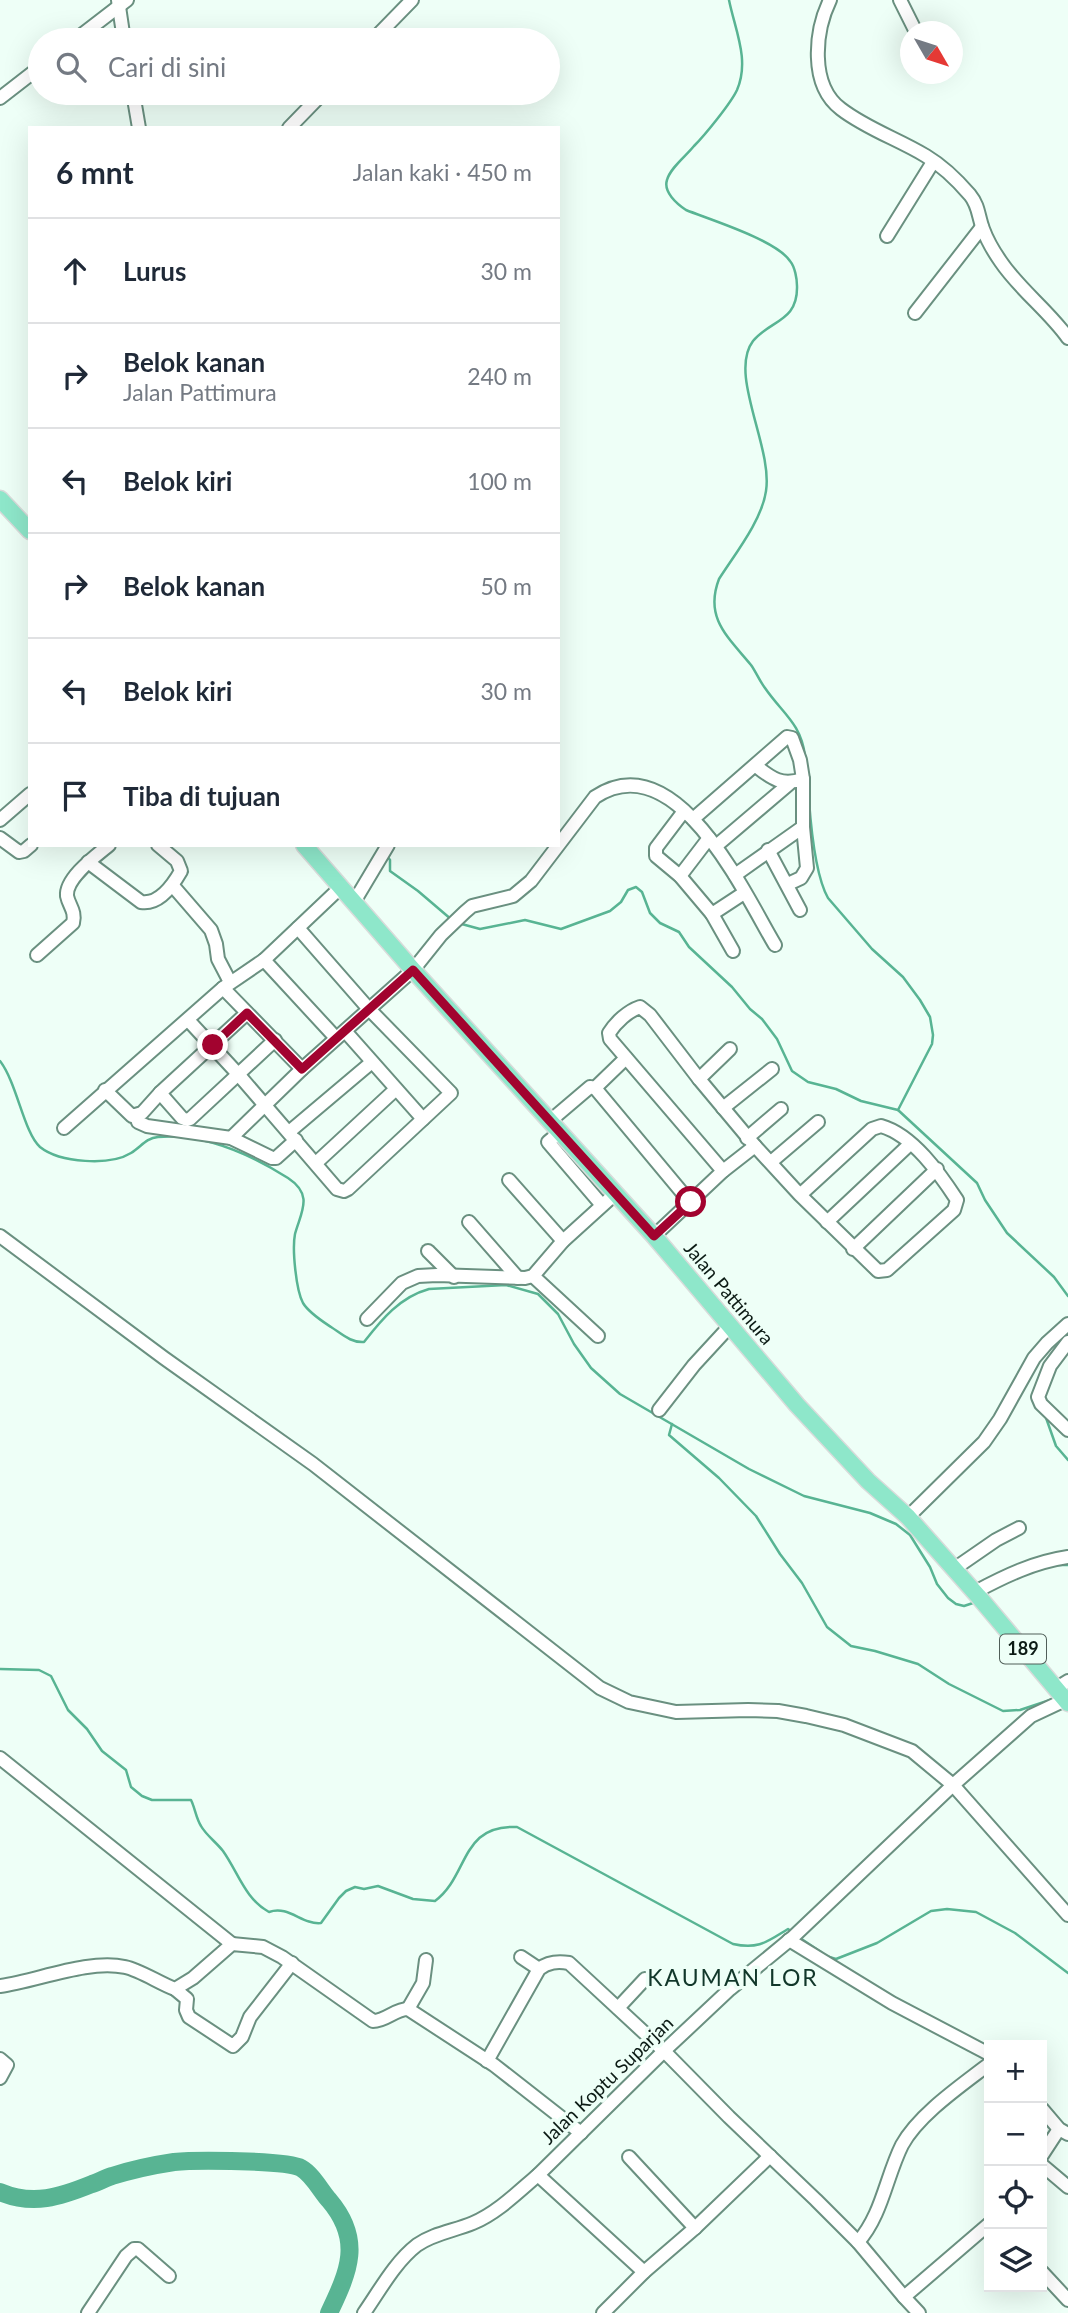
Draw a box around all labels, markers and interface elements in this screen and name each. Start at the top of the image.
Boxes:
north arrow [900,21,963,84]
search box [28,28,560,105]
icon: search [52,48,90,86]
text: Cari di sini [108,51,226,83]
text: 6 mnt [56,154,134,190]
text: Jalan kaki · 450 m [353,158,532,186]
icon: ahead [56,252,94,290]
text: Lurus [123,255,186,287]
text: 30 m [481,257,532,285]
text: Belok kanan [123,346,265,378]
icon: right [56,357,94,395]
text: 240 m [467,362,532,390]
text: Jalan Pattimura [123,378,277,406]
icon: left [56,462,94,500]
text: Belok kiri [123,465,232,497]
text: 100 m [467,467,532,495]
icon: right [56,567,94,605]
text: Belok kanan [123,570,265,602]
text: 50 m [481,572,532,600]
icon: left [56,672,94,710]
text: Belok kiri [123,675,232,707]
text: 30 m [481,677,532,705]
icon: arrive [56,777,94,815]
text: Tiba di tujuan [123,780,281,812]
route end [197,1029,228,1060]
route start [675,1186,706,1217]
street label: Jalan Pattimura [680,1237,779,1349]
road number: 189 [1000,1634,1046,1664]
district label: KAUMAN LOR [647,1963,819,1991]
street label: Jalan Koptu Suparjan [536,2011,677,2148]
map controls [984,2040,1047,2292]
button: + [984,2040,1047,2103]
button: − [984,2103,1047,2166]
button: locate [984,2166,1047,2229]
button: layers [984,2229,1047,2292]

